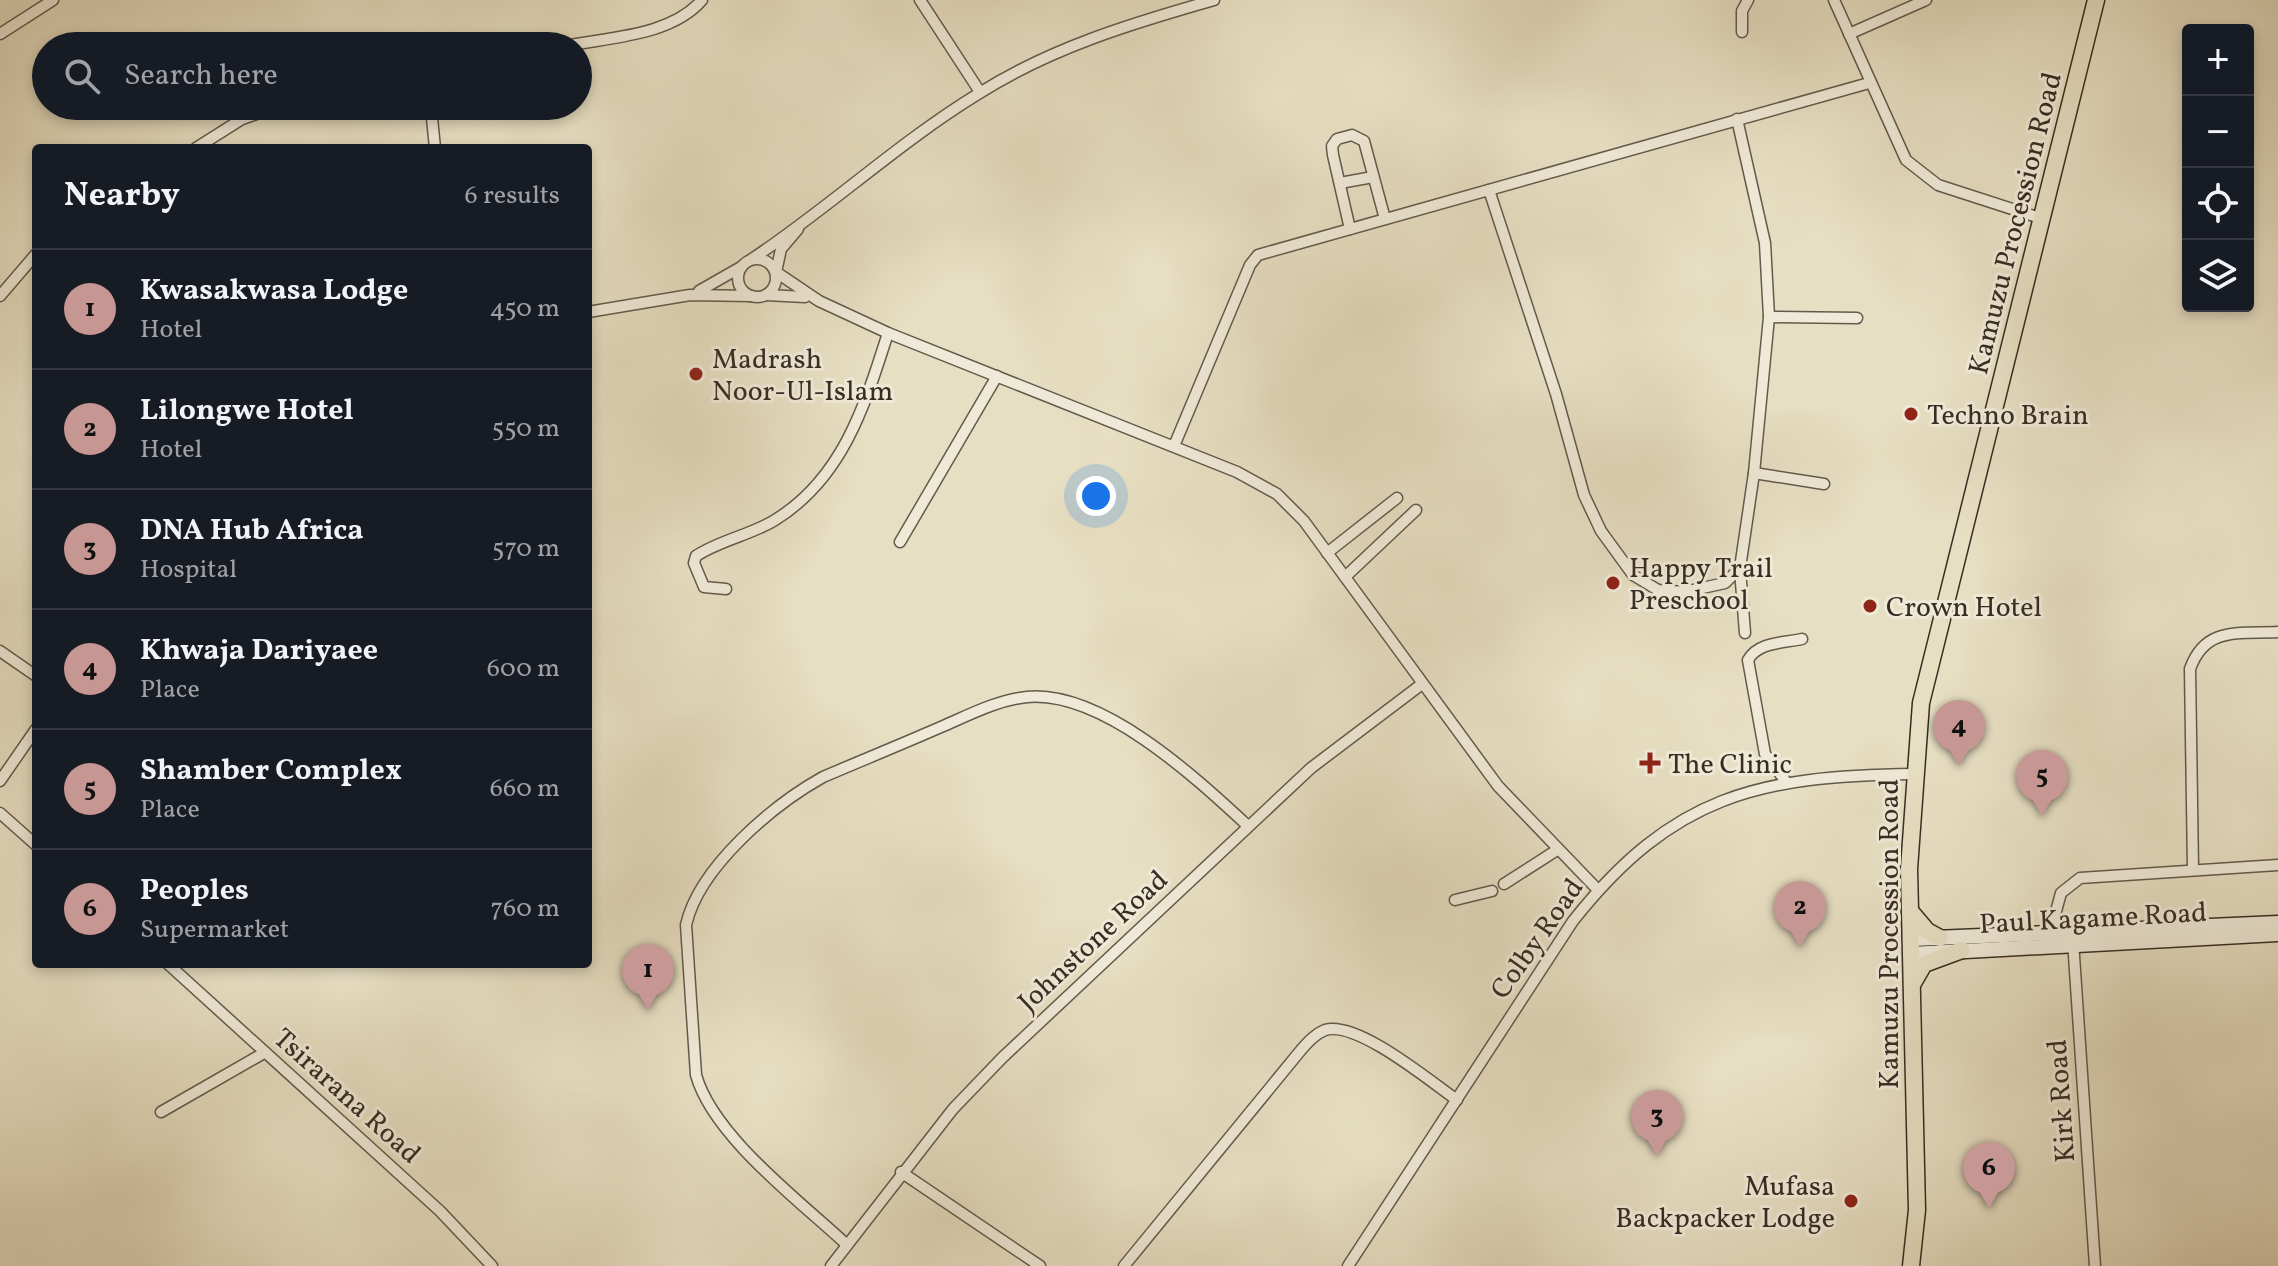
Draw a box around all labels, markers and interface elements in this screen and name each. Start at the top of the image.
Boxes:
map controls [2182,24,2254,312]
button: + [2182,24,2254,96]
search box [32,32,592,120]
icon: search [60,54,104,98]
text: Search here [124,55,278,97]
street label: Kamuzu Procession Road [1960,68,2073,379]
button: − [2182,96,2254,168]
button: locate [2182,168,2254,240]
text: Nearby [64,173,180,220]
text: 6 results [465,178,560,214]
button: layers [2182,240,2254,312]
text: Kwasakwasa Lodge [140,270,408,312]
text: 1 [85,291,95,327]
text: 450 m [489,291,560,327]
text: Hotel [140,312,202,348]
place label: Madrash Noor-Ul-Islam [712,341,893,412]
marker: Madrash Noor-Ul-Islam [687,365,705,383]
text: Lilongwe Hotel [140,390,354,432]
place label: Techno Brain [1927,397,2089,436]
marker: Techno Brain [1902,405,1920,423]
text: 2 [83,411,97,447]
text: 550 m [492,411,560,447]
text: Hotel [140,432,202,468]
your location [1076,476,1116,516]
text: DNA Hub Africa [140,510,364,552]
text: 3 [83,531,97,567]
text: 570 m [492,531,560,567]
place label: Happy Trail Preschool [1629,550,1773,621]
text: Hospital [140,552,237,588]
marker: Happy Trail Preschool [1604,574,1622,592]
place label: Crown Hotel [1886,589,2042,628]
marker: Crown Hotel [1861,597,1879,615]
text: Khwaja Dariyaee [140,630,378,672]
text: 4 [82,651,98,687]
text: 600 m [487,651,560,687]
text: Place [140,672,200,708]
pin: 4 [1933,700,1985,766]
place label: The Clinic [1668,746,1792,785]
text: Shamber Complex [140,750,402,792]
pin: 5 [2016,750,2068,816]
marker: The Clinic [1639,752,1661,774]
text: 5 [84,771,96,807]
text: 660 m [490,771,560,807]
street label: Kamuzu Procession Road [1871,779,1910,1089]
text: Place [140,792,200,828]
street label: Johnstone Road [1010,862,1177,1022]
text: Peoples [140,870,249,912]
street label: Colby Road [1482,871,1594,1008]
pin: 2 [1774,881,1826,947]
text: 6 [83,891,97,927]
text: 760 m [490,891,560,927]
street label: Paul Kagame Road [1978,894,2208,945]
text: Supermarket [140,912,289,948]
pin: 1 [622,944,674,1010]
street label: Tsirarana Road [264,1020,429,1174]
street label: Kirk Road [2039,1038,2086,1164]
pin: 3 [1631,1090,1683,1156]
pin: 6 [1963,1142,2015,1208]
place label: Mufasa Backpacker Lodge [1615,1168,1835,1239]
marker: Mufasa Backpacker Lodge [1842,1192,1860,1210]

